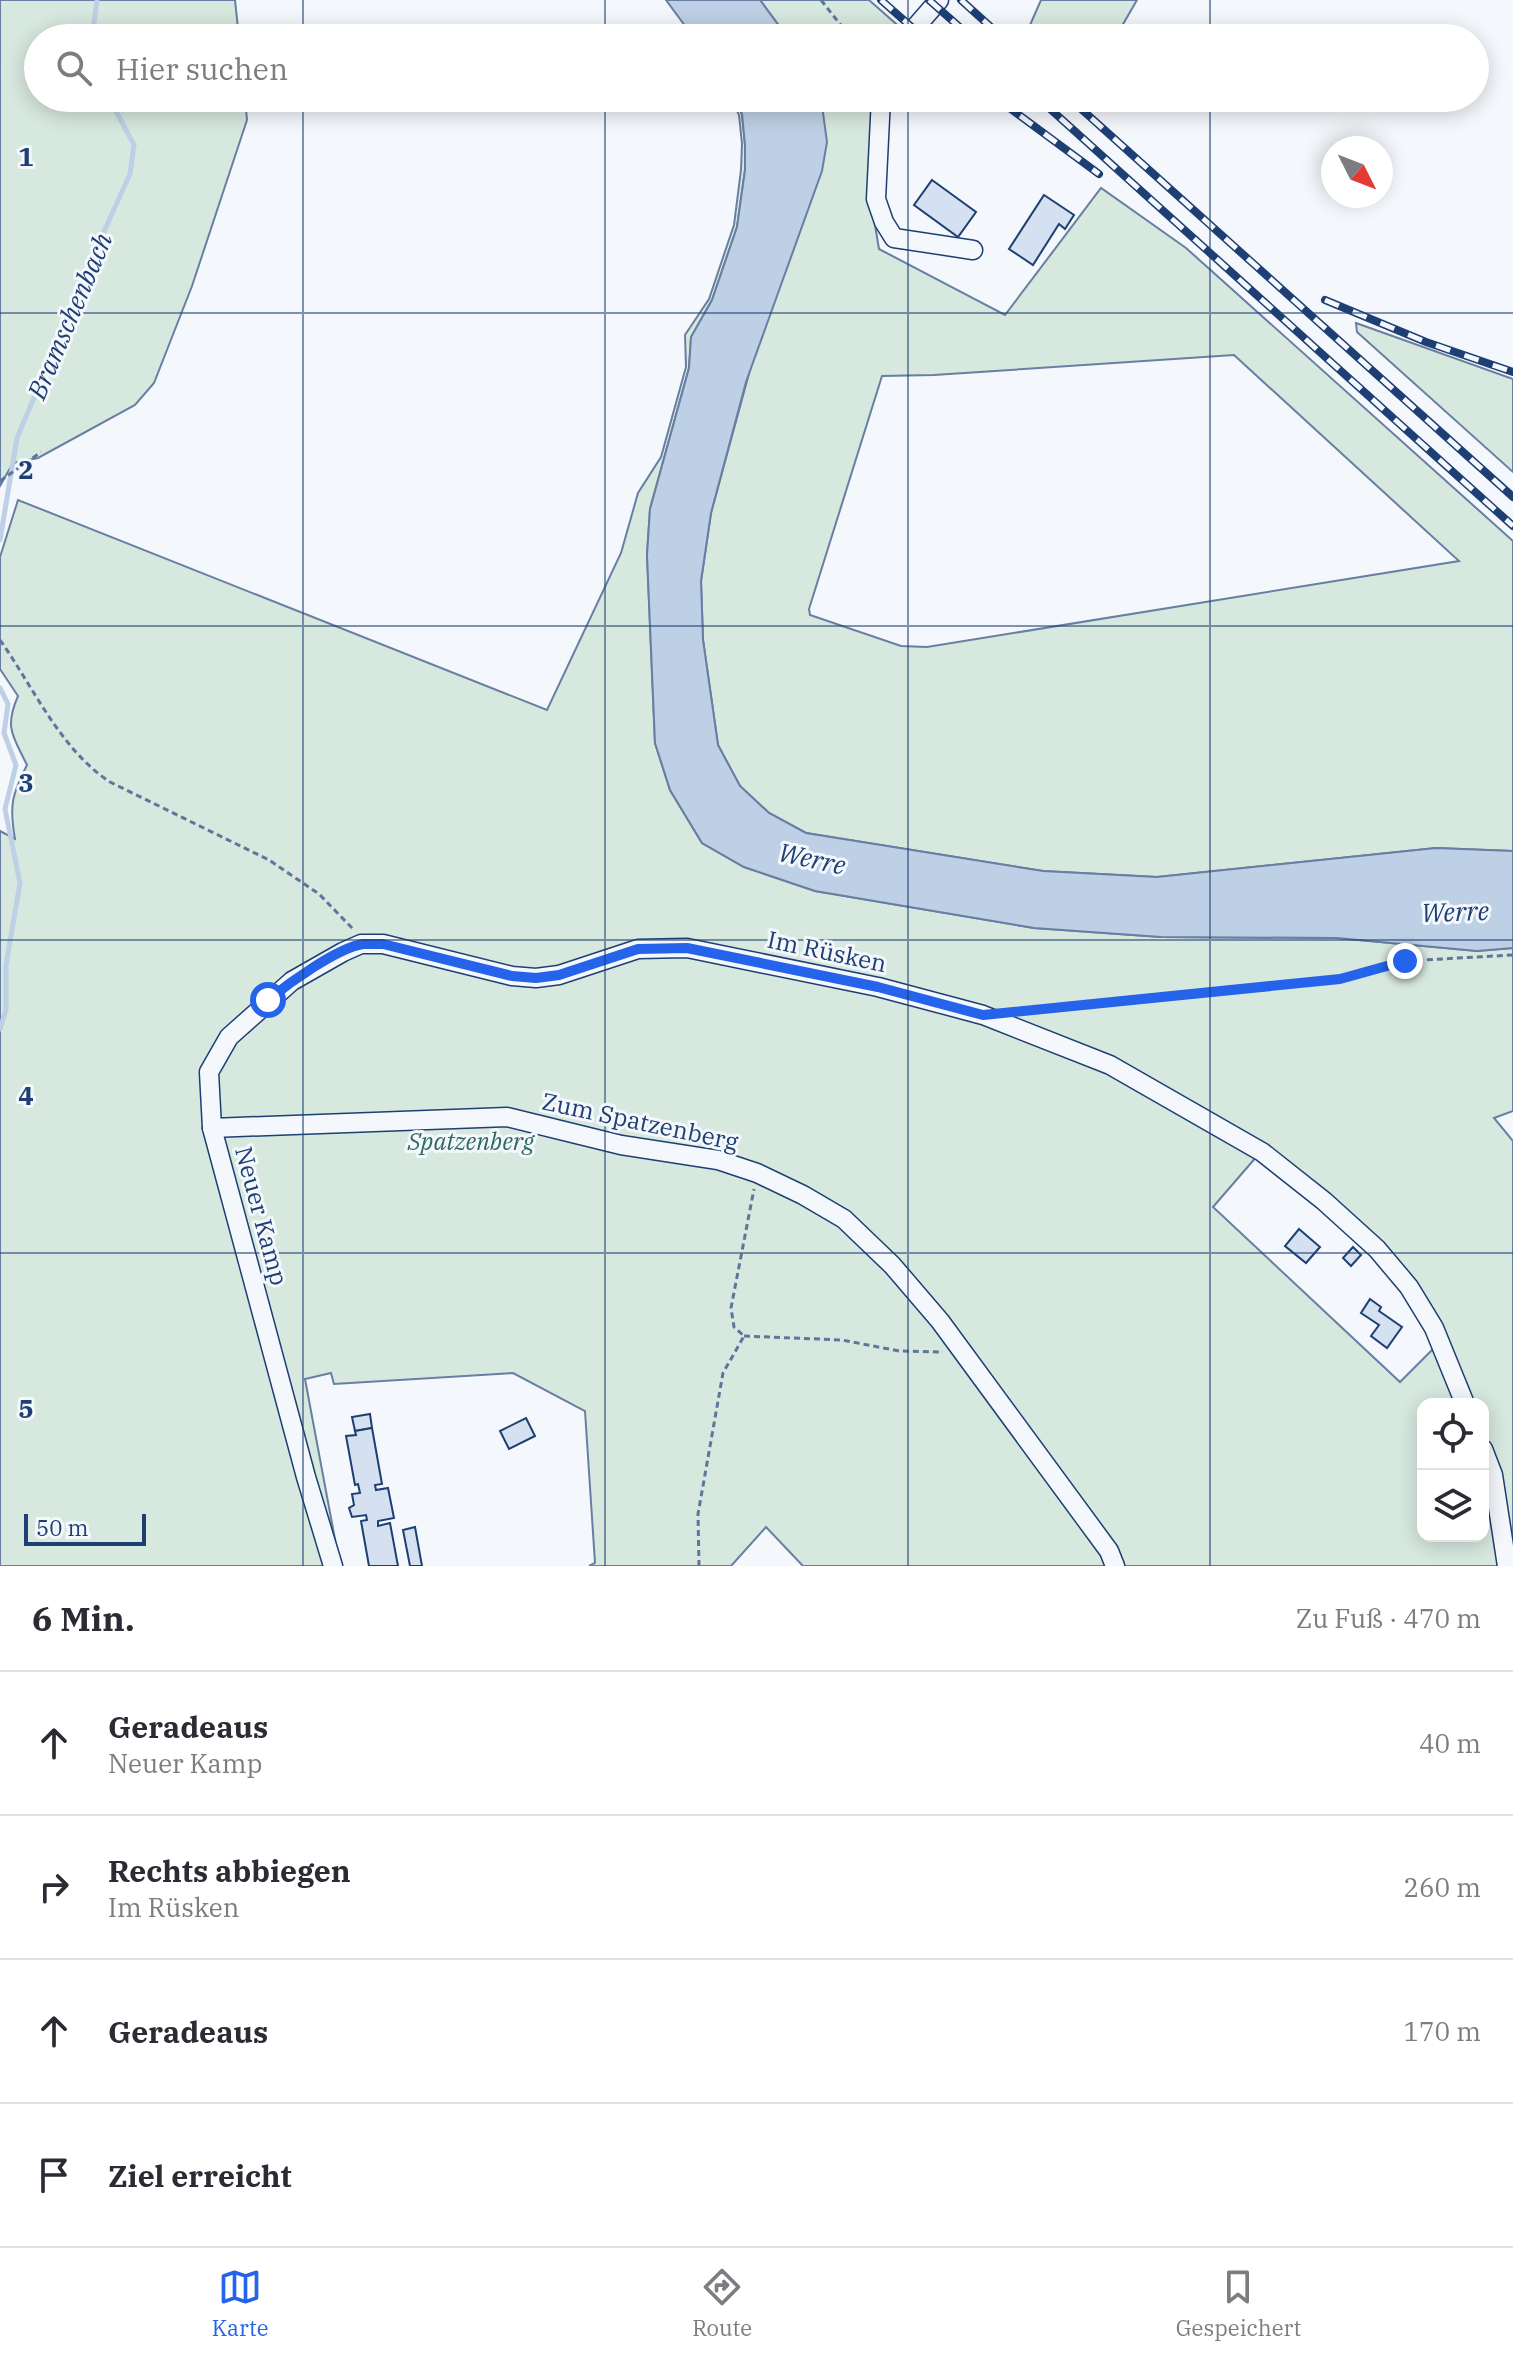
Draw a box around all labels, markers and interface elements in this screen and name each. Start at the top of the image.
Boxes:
search box [24,24,1489,112]
icon: search [52,46,96,90]
text: Hier suchen [116,49,288,88]
north arrow [1321,136,1393,208]
text: 1 [18,139,34,173]
water label: Bramschenbach [18,227,120,405]
text: 2 [18,452,34,486]
text: 3 [18,765,34,799]
water label: Werre [776,834,849,882]
water label: Werre [1420,893,1490,929]
street label: Im Rüsken [765,923,890,979]
route end [1387,943,1423,979]
route start [250,982,286,1018]
text: 4 [18,1078,34,1112]
street label: Zum Spatzenberg [539,1085,741,1157]
park label: Spatzenberg [407,1125,535,1157]
street label: Neuer Kamp [228,1143,296,1289]
text: 5 [18,1391,34,1425]
map controls [1417,1398,1489,1542]
button: locate [1417,1398,1489,1470]
button: layers [1417,1470,1489,1542]
scale bar [24,1510,146,1546]
text: 50 m [36,1513,88,1542]
text: 6 Min. [32,1596,135,1640]
text: Zu Fuß · 470 m [1296,1601,1481,1635]
text: Geradeaus [108,1707,268,1746]
icon: ahead [32,1721,76,1765]
text: 40 m [1419,1726,1481,1760]
text: Neuer Kamp [108,1746,263,1780]
text: Rechts abbiegen [108,1851,351,1890]
icon: right [32,1865,76,1909]
text: 260 m [1403,1870,1481,1904]
text: Im Rüsken [108,1890,239,1924]
icon: ahead [32,2009,76,2053]
text: Geradeaus [108,2012,268,2051]
text: 170 m [1403,2014,1481,2048]
icon: arrive [32,2153,76,2197]
text: Ziel erreicht [108,2156,292,2195]
tab: Karte [212,2265,269,2342]
tab: Route [692,2265,752,2342]
tab: Gespeichert [1176,2265,1301,2342]

